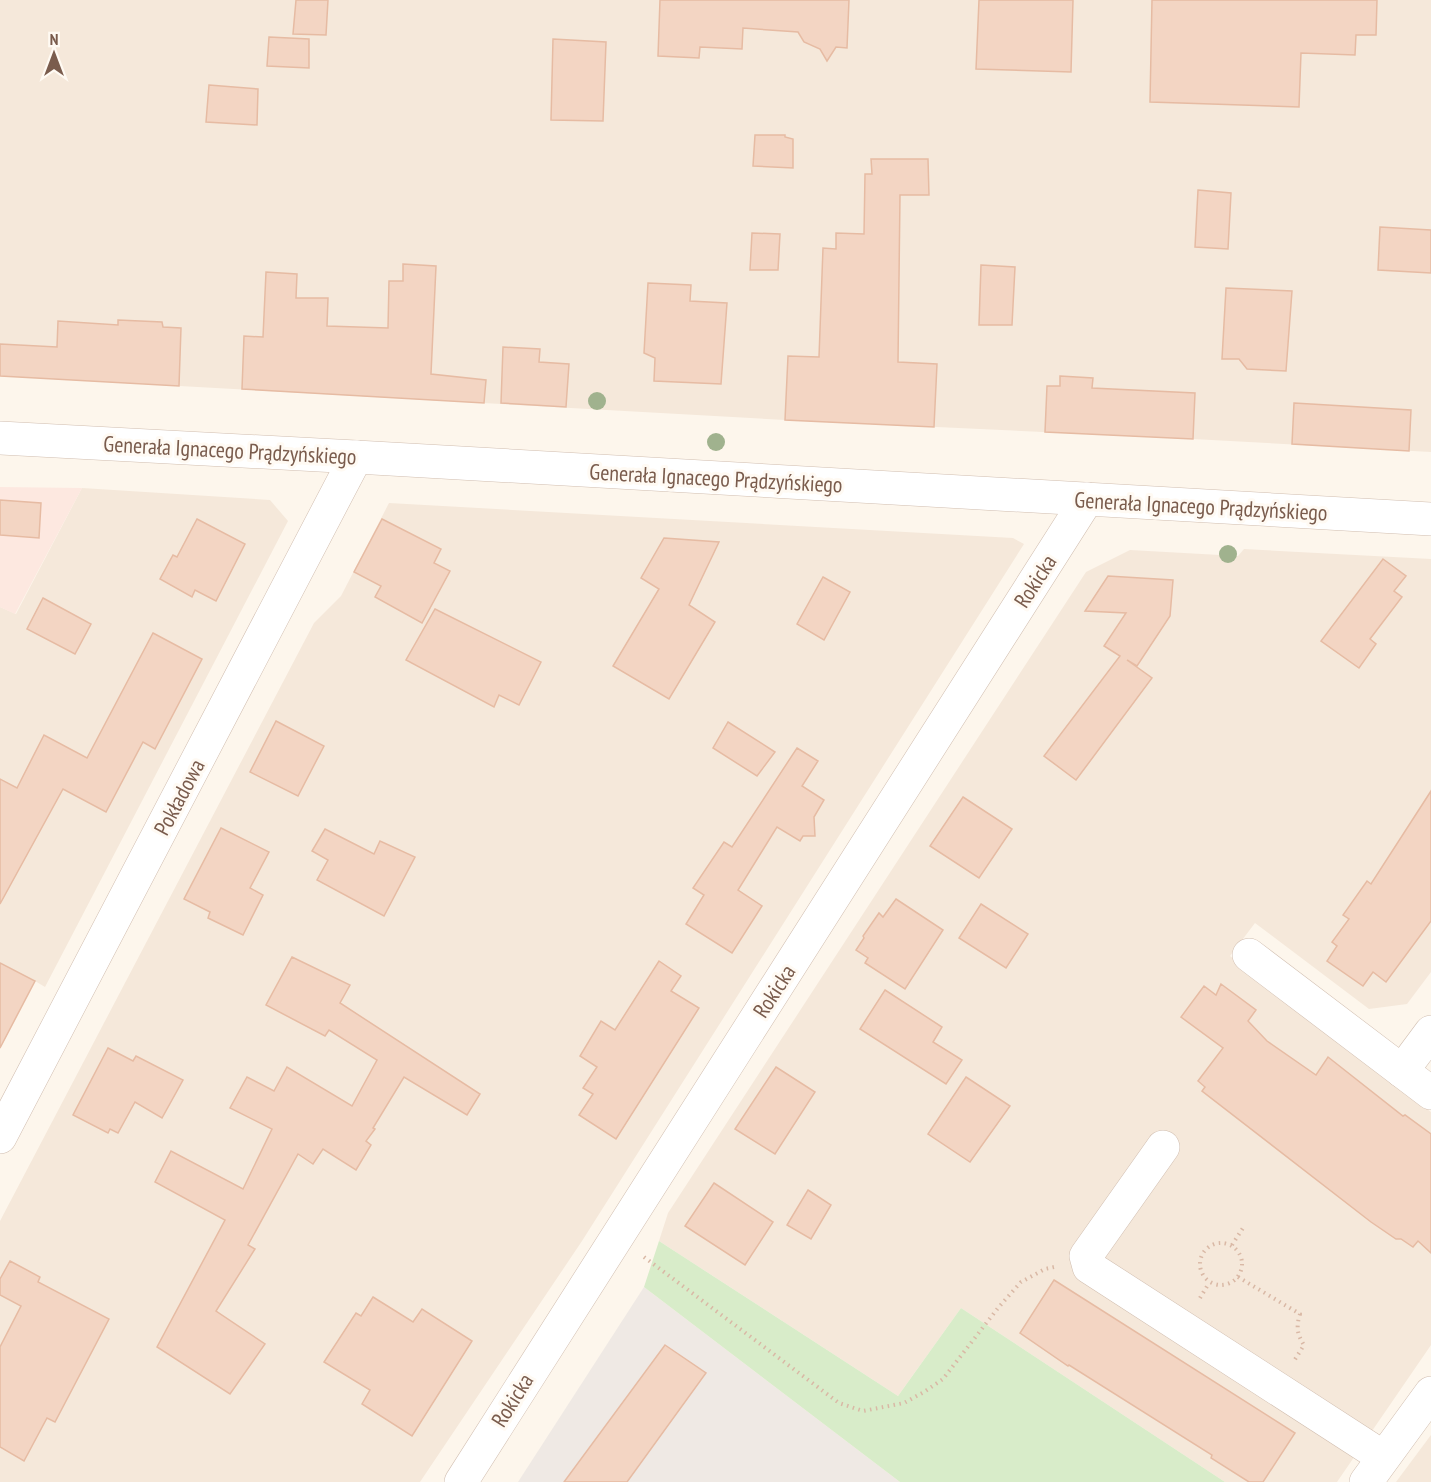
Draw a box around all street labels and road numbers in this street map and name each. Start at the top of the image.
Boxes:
street label: Generała Ignacego Prądzyńskiego [103,429,357,471]
street label: Generała Ignacego Prądzyńskiego [589,457,843,499]
street label: Generała Ignacego Prądzyńskiego [1074,485,1328,527]
street label: Rokicka [1008,549,1062,613]
street label: Pokładowa [147,754,211,840]
street label: Rokicka [747,959,801,1023]
street label: Rokicka [485,1368,539,1432]

